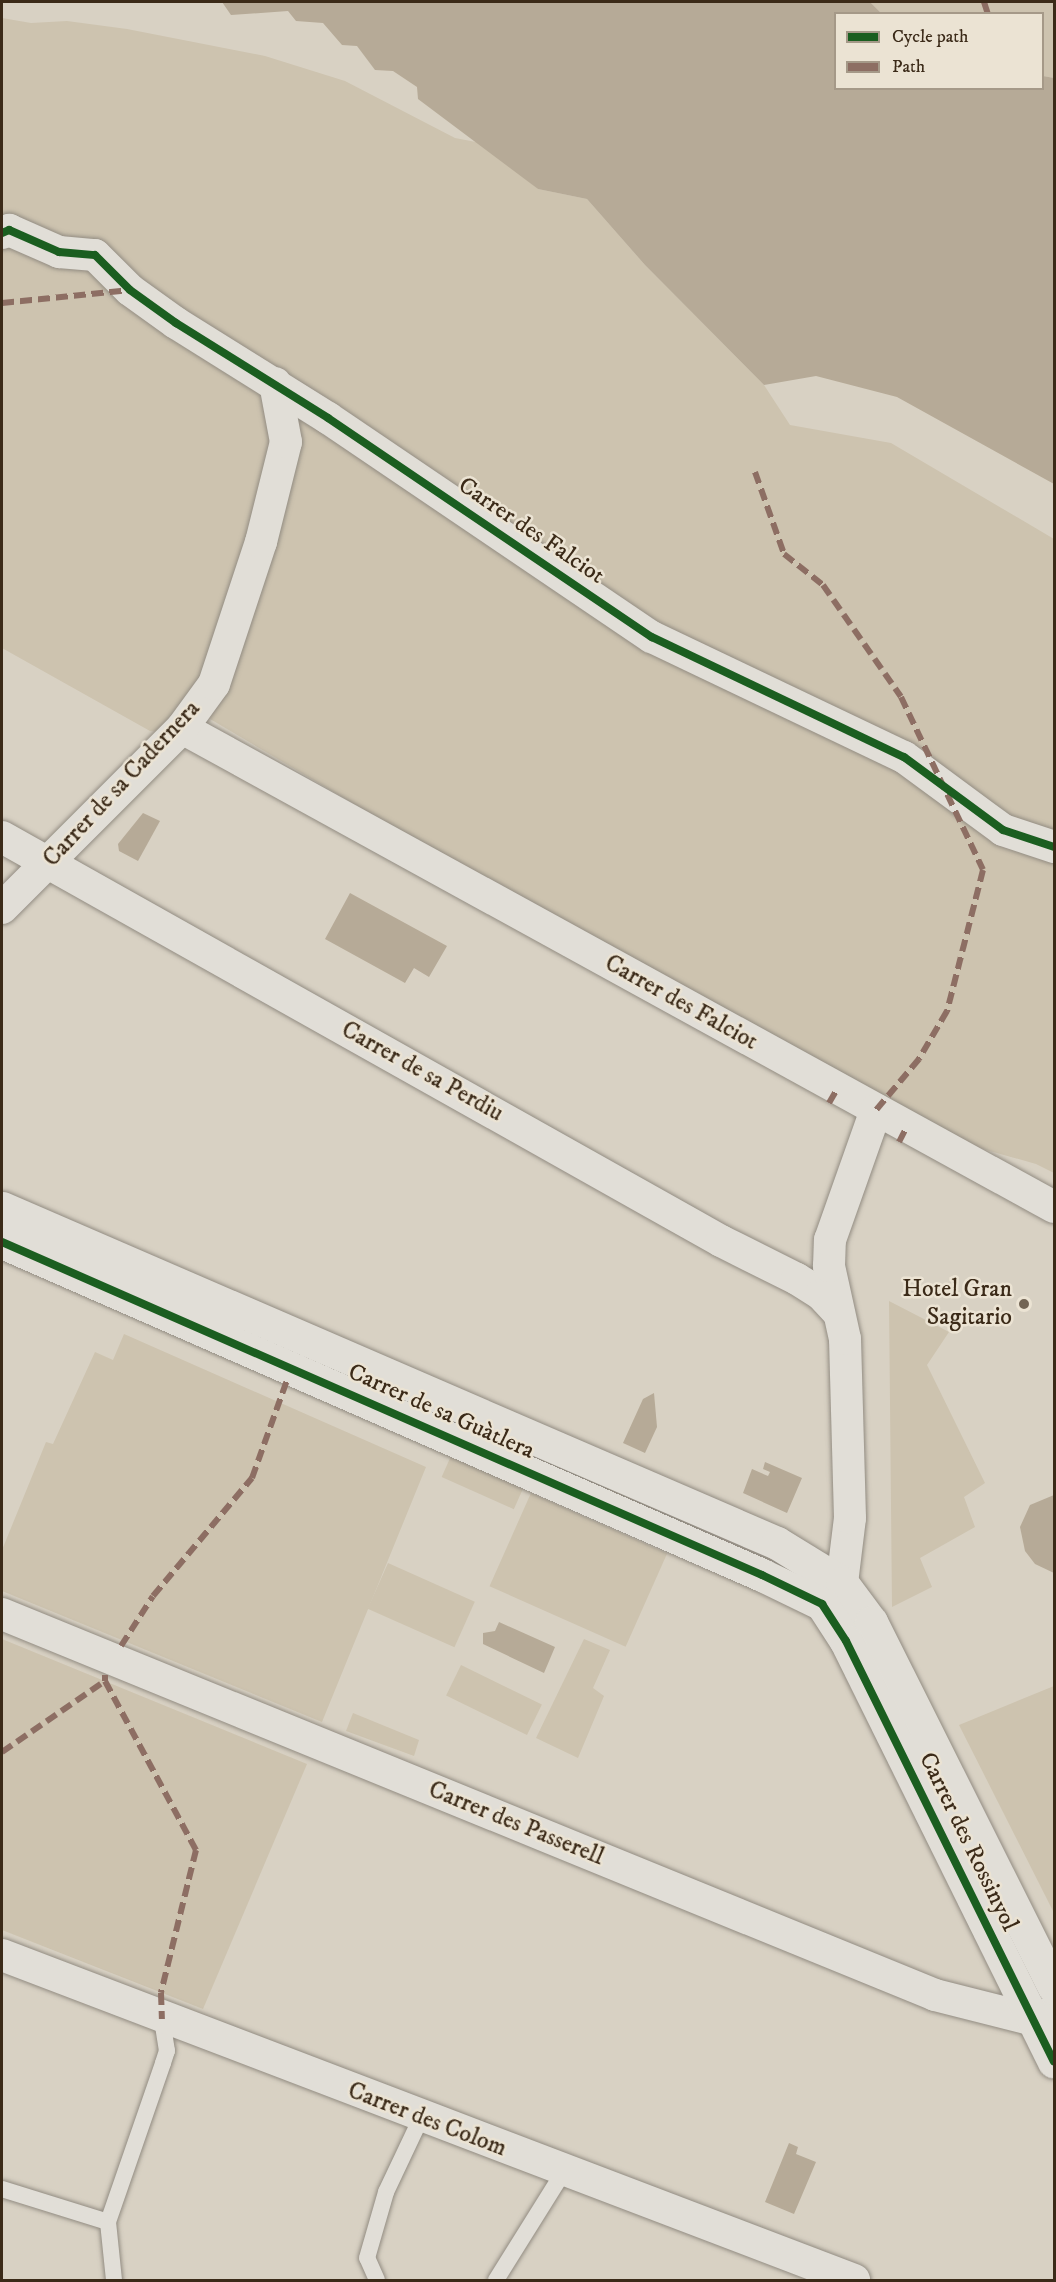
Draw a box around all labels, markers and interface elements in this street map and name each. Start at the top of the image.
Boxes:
legend [834,12,1044,90]
text: Cycle path [892,26,969,48]
text: Path [892,56,925,78]
street label: Carrer des Falciot [452,471,610,591]
street label: Carrer de sa Cadernera [37,695,207,873]
street label: Carrer des Falciot [600,949,762,1057]
street label: Carrer de sa Perdiu [336,1016,508,1128]
place label: Hotel Gran Sagitario [902,1276,1012,1332]
marker: Hotel Gran Sagitario [1017,1297,1031,1311]
street label: Carrer de sa Guàtlera [343,1358,539,1466]
street label: Carrer des Rossinyol [912,1748,1024,1936]
street label: Carrer des Passerell [424,1776,608,1872]
street label: Carrer des Colom [344,2077,510,2163]

